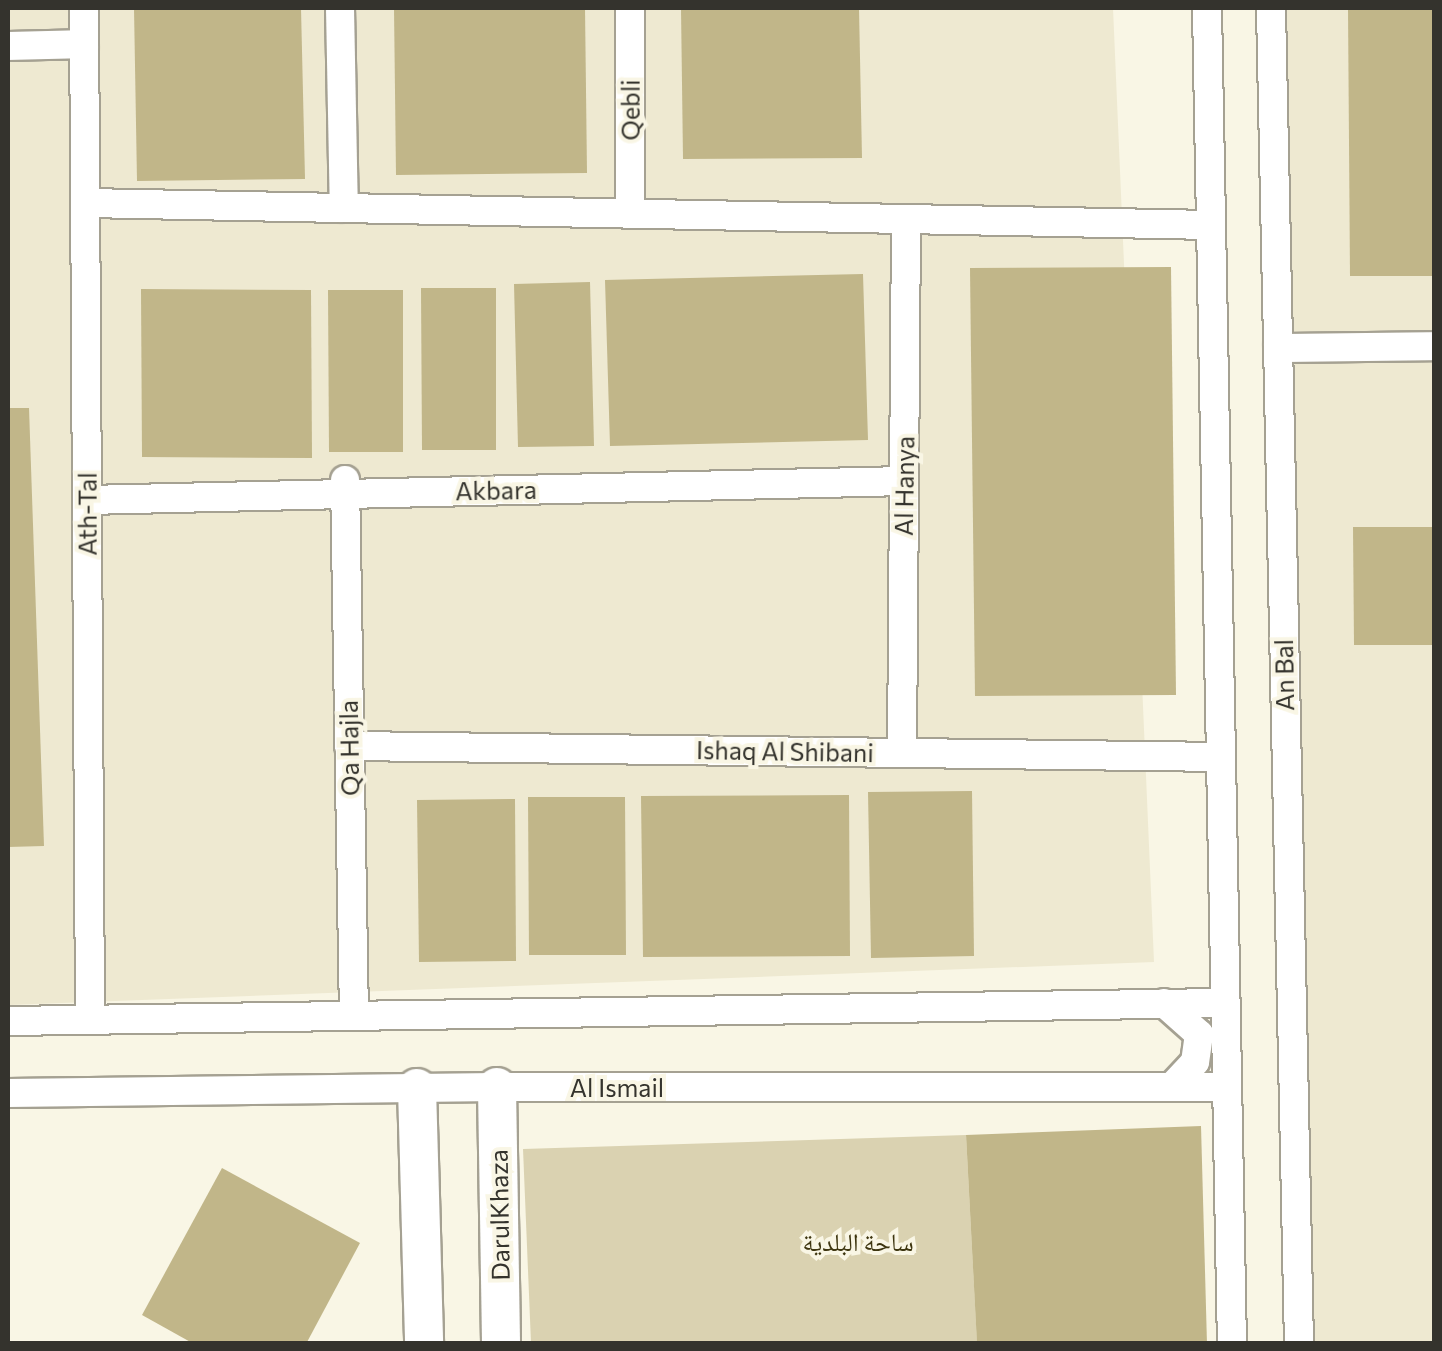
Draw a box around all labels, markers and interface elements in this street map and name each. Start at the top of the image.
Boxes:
street label: Qebli [615,79,645,141]
street label: Al Hanya [888,436,920,536]
street label: Ath-Tal [72,472,102,556]
street label: Akbara [455,474,537,506]
street label: An Bal [1268,639,1300,711]
street label: Qa Hajla [333,700,365,796]
street label: Ishaq Al Shibani [696,734,874,768]
street label: Al Ismail [570,1072,664,1102]
street label: DarulKhaza [483,1149,515,1281]
park label: ساحة البلدية [802,1226,914,1256]

